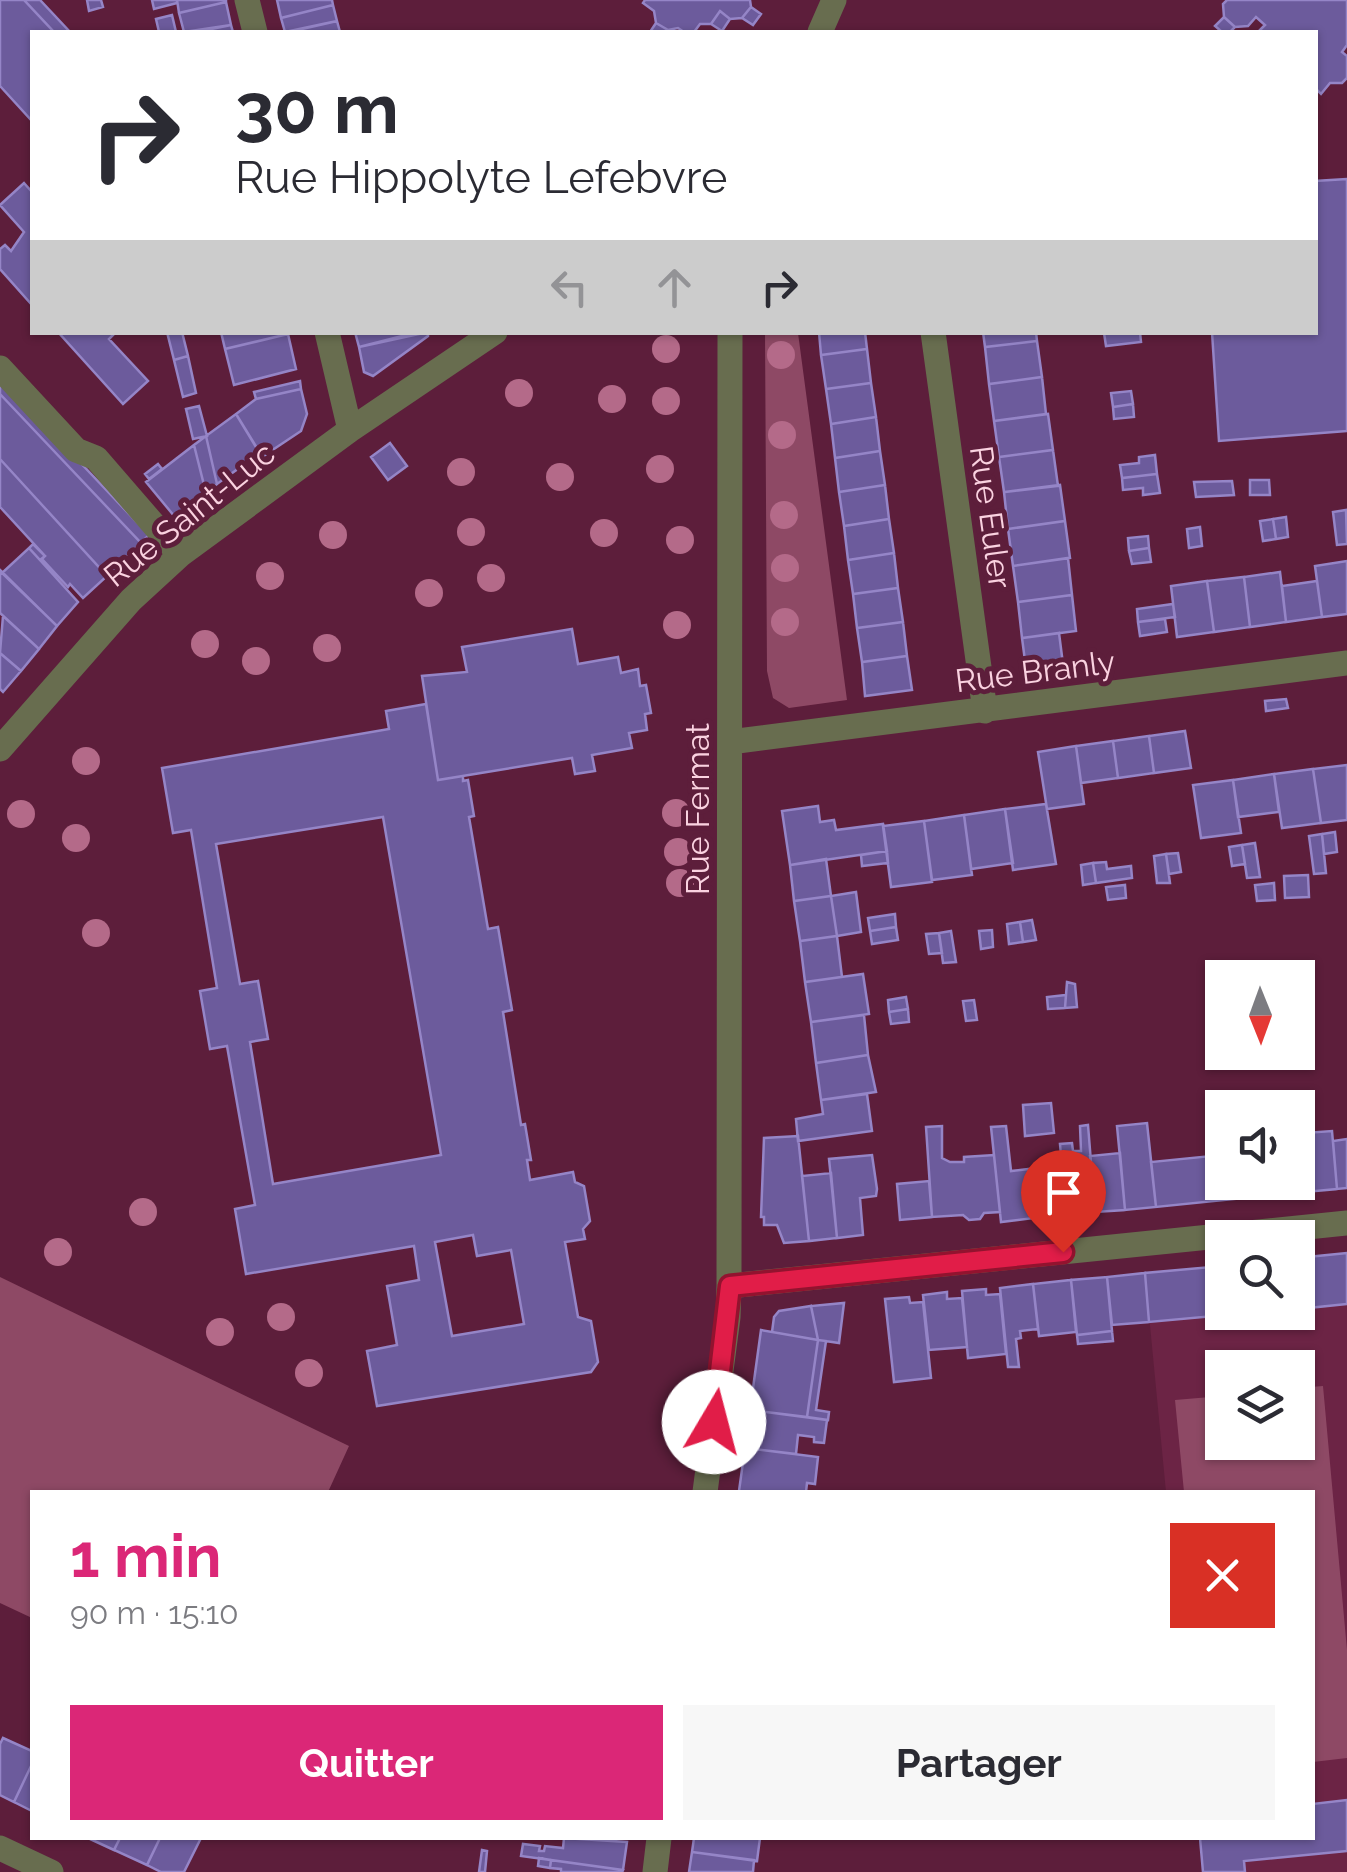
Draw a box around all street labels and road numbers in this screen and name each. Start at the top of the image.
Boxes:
street label: Rue Saint-Luc [96,434,282,594]
street label: Rue Euler [963,443,1019,591]
street label: Rue Branly [953,643,1117,699]
street label: Rue Fermat [679,723,716,895]

